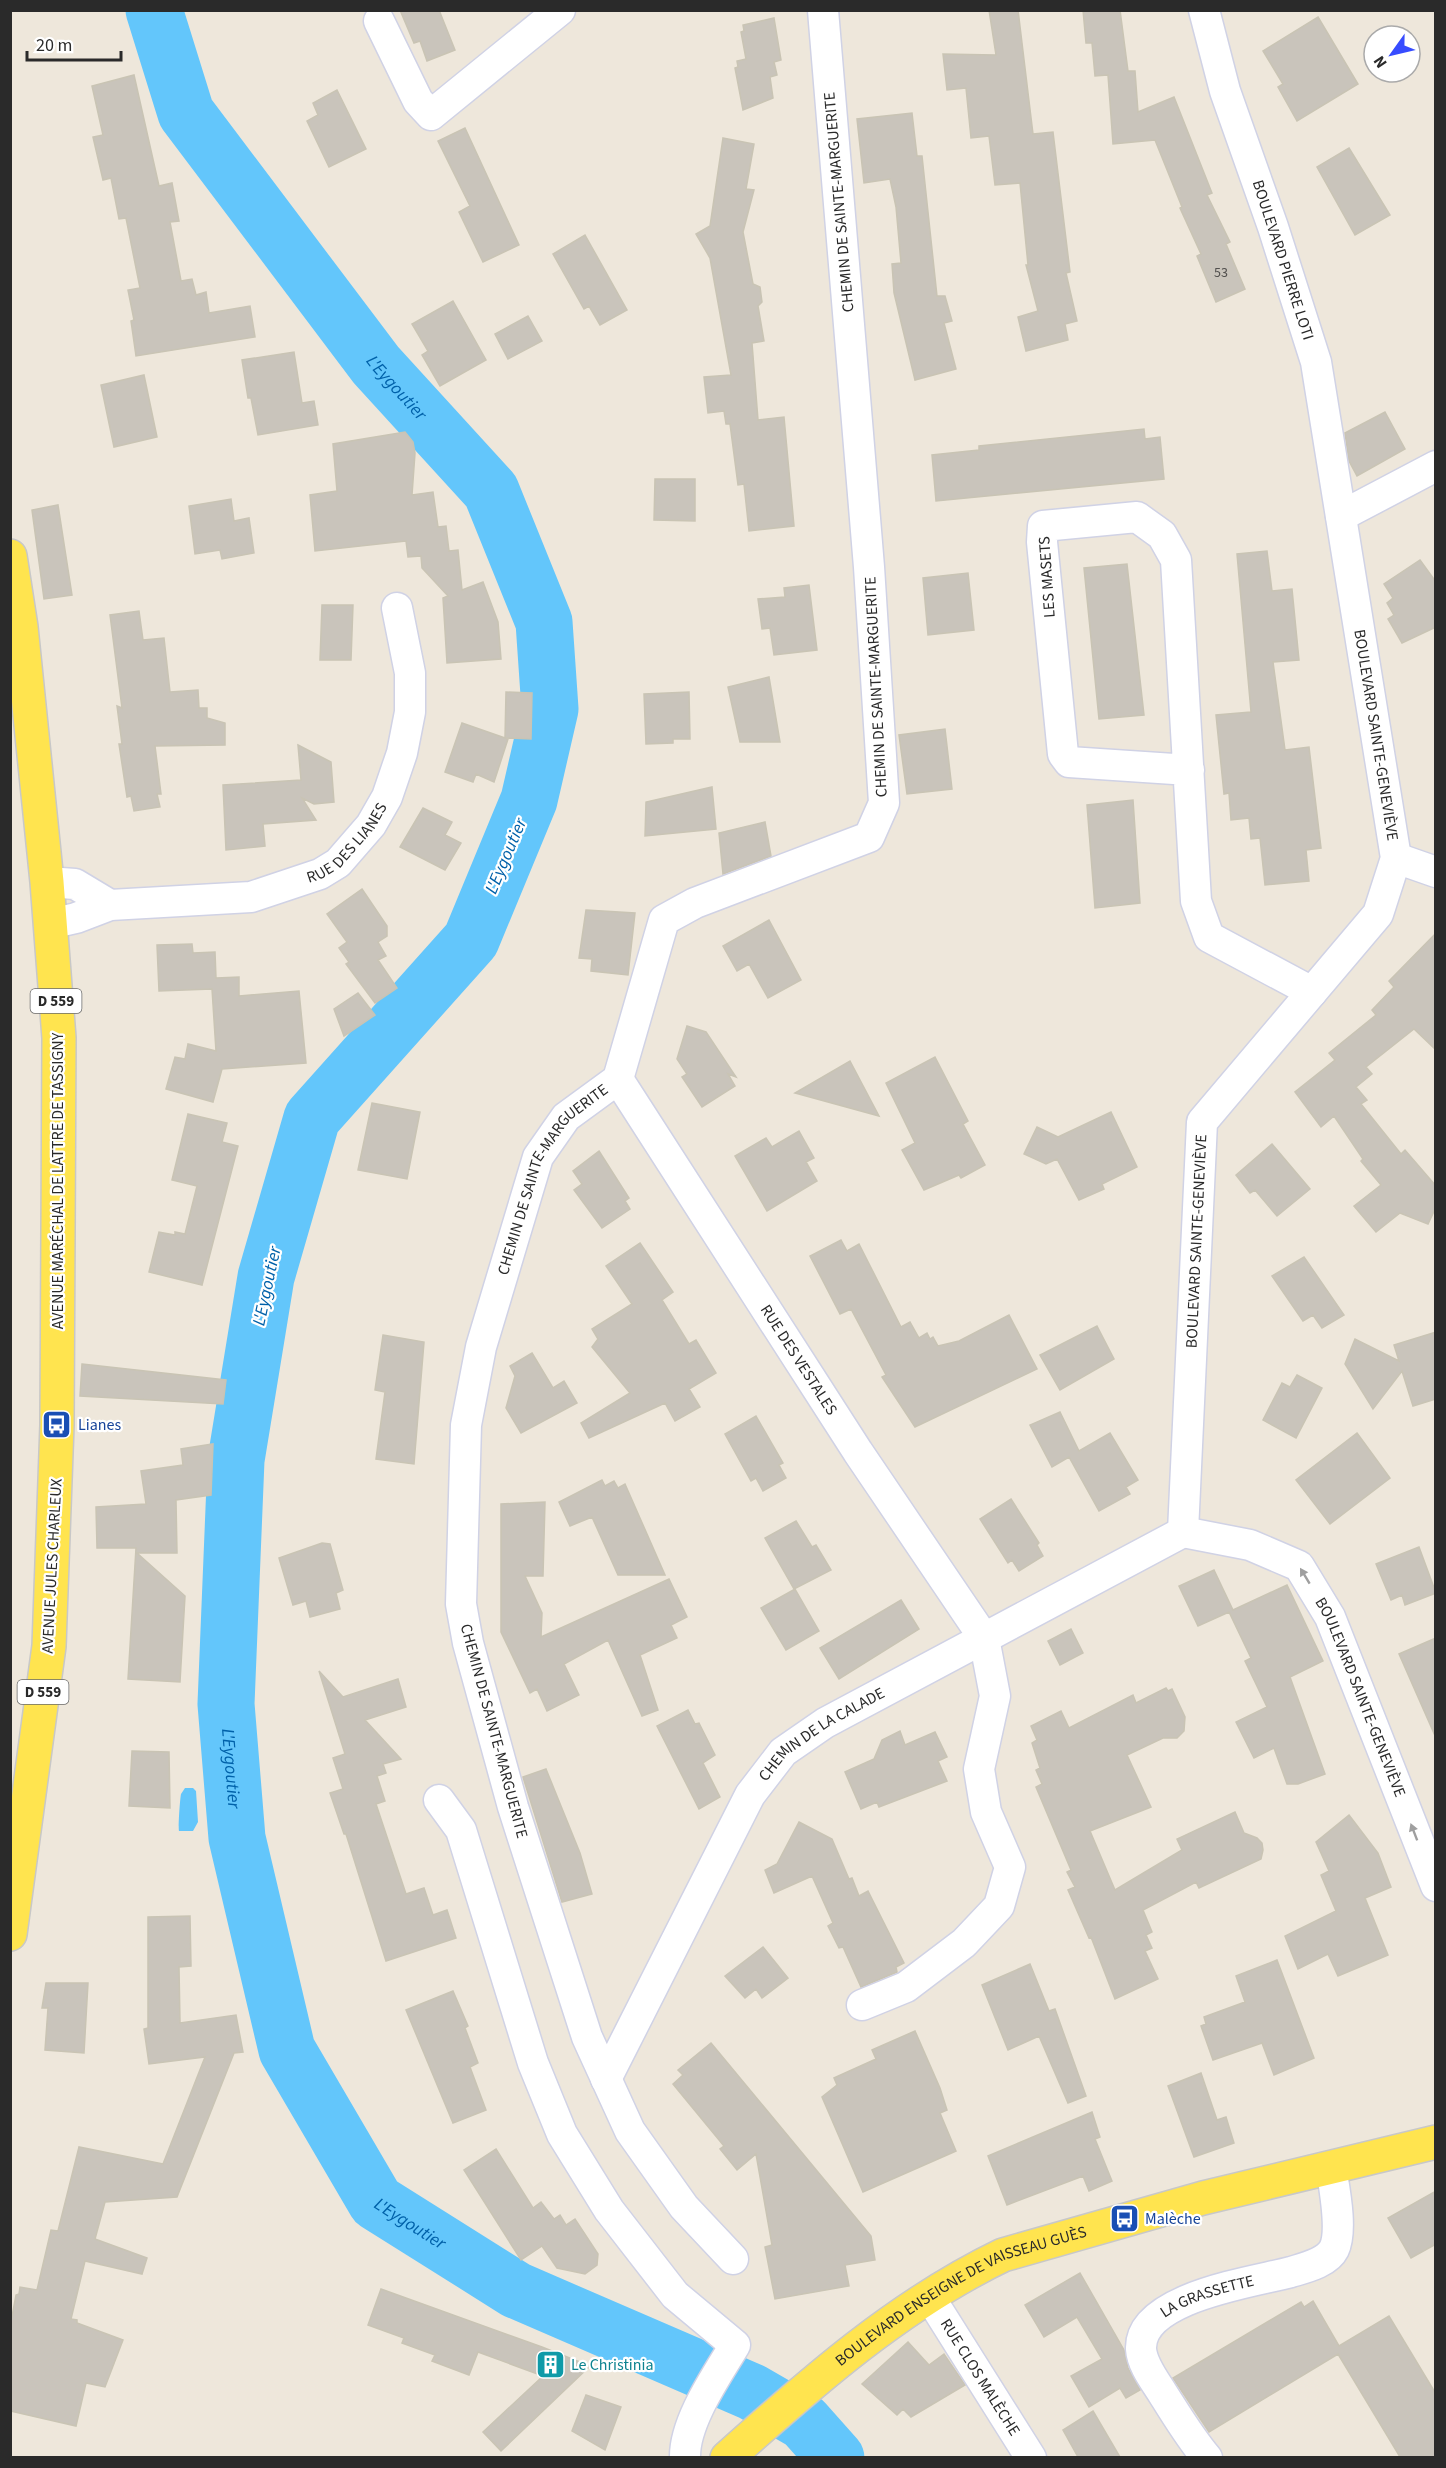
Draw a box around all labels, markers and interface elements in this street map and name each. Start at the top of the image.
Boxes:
scale bar [27,24,122,62]
north arrow [1362,24,1422,84]
text: 20 m [36,33,72,58]
text: N [1368,51,1392,72]
street label: CHEMIN DE SAINTE-MARGUERITE [818,91,860,313]
street label: BOULEVARD PIERRE LOTI [1247,177,1319,343]
house number: 53 [1214,263,1228,283]
water label: L'Eygoutier [360,350,433,426]
street label: LES MASETS [1033,535,1061,619]
street label: CHEMIN DE SAINTE-MARGUERITE [859,576,893,798]
street label: BOULEVARD SAINTE-GENEVIÈVE [1348,628,1404,842]
street label: RUE DES LIANES [304,799,393,889]
water label: L'Eygoutier [479,813,534,898]
road number: D 559 [31,989,82,1013]
street label: AVENUE MARÉCHAL DE LATTRE DE TASSIGNY [47,1032,69,1329]
street label: CHEMIN DE SAINTE-MARGUERITE [492,1079,613,1278]
street label: BOULEVARD SAINTE-GENEVIÈVE [1181,1134,1212,1349]
water label: L'Eygoutier [246,1243,288,1328]
street label: RUE DES VESTALES [755,1300,842,1419]
bus stop icon: Lianes [41,1409,73,1441]
place label: Lianes [78,1414,121,1436]
street label: AVENUE JULES CHARLEUX [36,1478,68,1654]
one-way arrow [1300,1568,1311,1584]
street label: BOULEVARD SAINTE-GENEVIÈVE [1310,1593,1411,1800]
street label: CHEMIN DE SAINTE-MARGUERITE [455,1621,533,1841]
road number: D 559 [18,1680,68,1704]
street label: CHEMIN DE LA CALADE [753,1682,888,1786]
water label: L'Eygoutier [216,1727,247,1810]
one-way arrow [1409,1823,1418,1841]
water label: L'Eygoutier [369,2191,451,2256]
bus stop icon: Malèche [1108,2203,1140,2235]
place label: Malèche [1145,2208,1201,2230]
street label: BOULEVARD ENSEIGNE DE VAISSEAU GUÈS [831,2221,1089,2371]
street label: LA GRASSETTE [1156,2270,1256,2323]
street label: RUE CLOS MALÈCHE [935,2314,1025,2440]
building icon: Le Christinia [534,2349,566,2381]
place label: Le Christinia [571,2354,654,2376]

